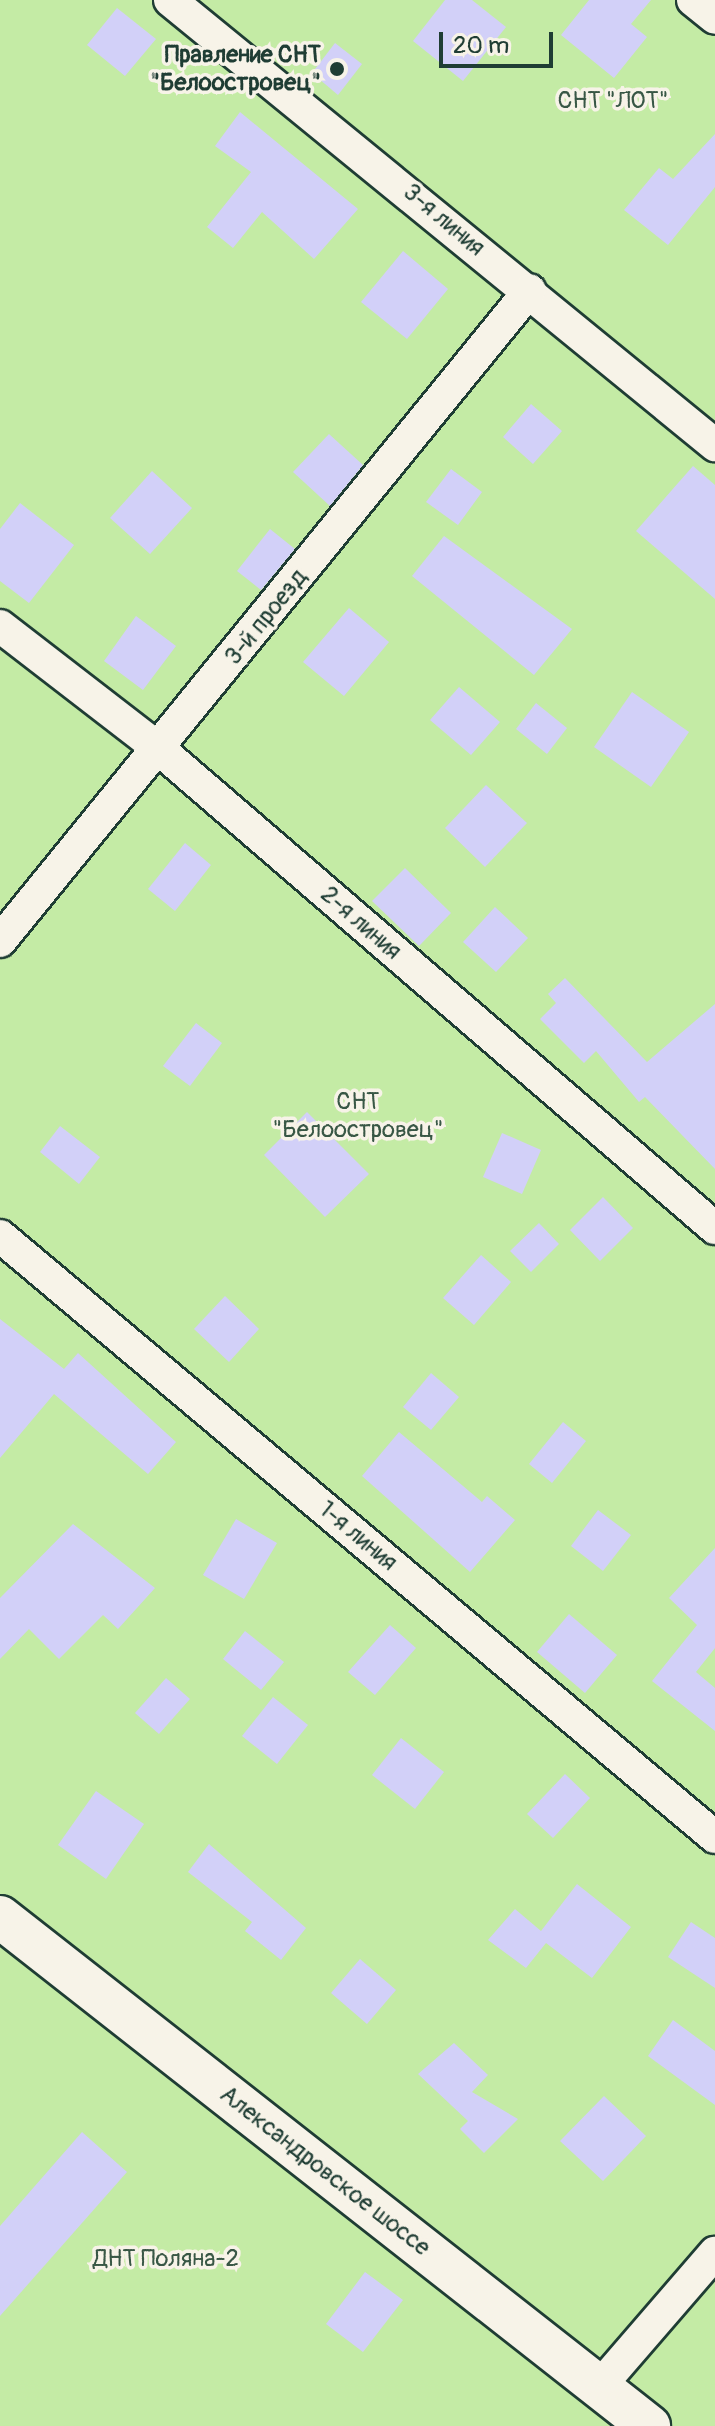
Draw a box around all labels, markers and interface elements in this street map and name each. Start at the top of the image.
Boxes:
scale bar [443,16,557,66]
text: 20 m [453,31,509,60]
place label: Правление СНТ "Белоостровец" [150,41,321,97]
marker: Правление СНТ "Белоостровец" [328,60,346,78]
park label: СНТ "ЛОТ" [558,87,668,115]
street label: 3-я линия [397,178,491,262]
street label: 3-й проезд [219,563,313,671]
street label: 2-я линия [315,880,407,966]
park label: СНТ "Белоостровец" [273,1088,443,1144]
street label: 1-я линия [313,1495,403,1577]
street label: Александровское шоссе [214,2080,436,2262]
park label: ДНТ Поляна-2 [93,2245,239,2273]

